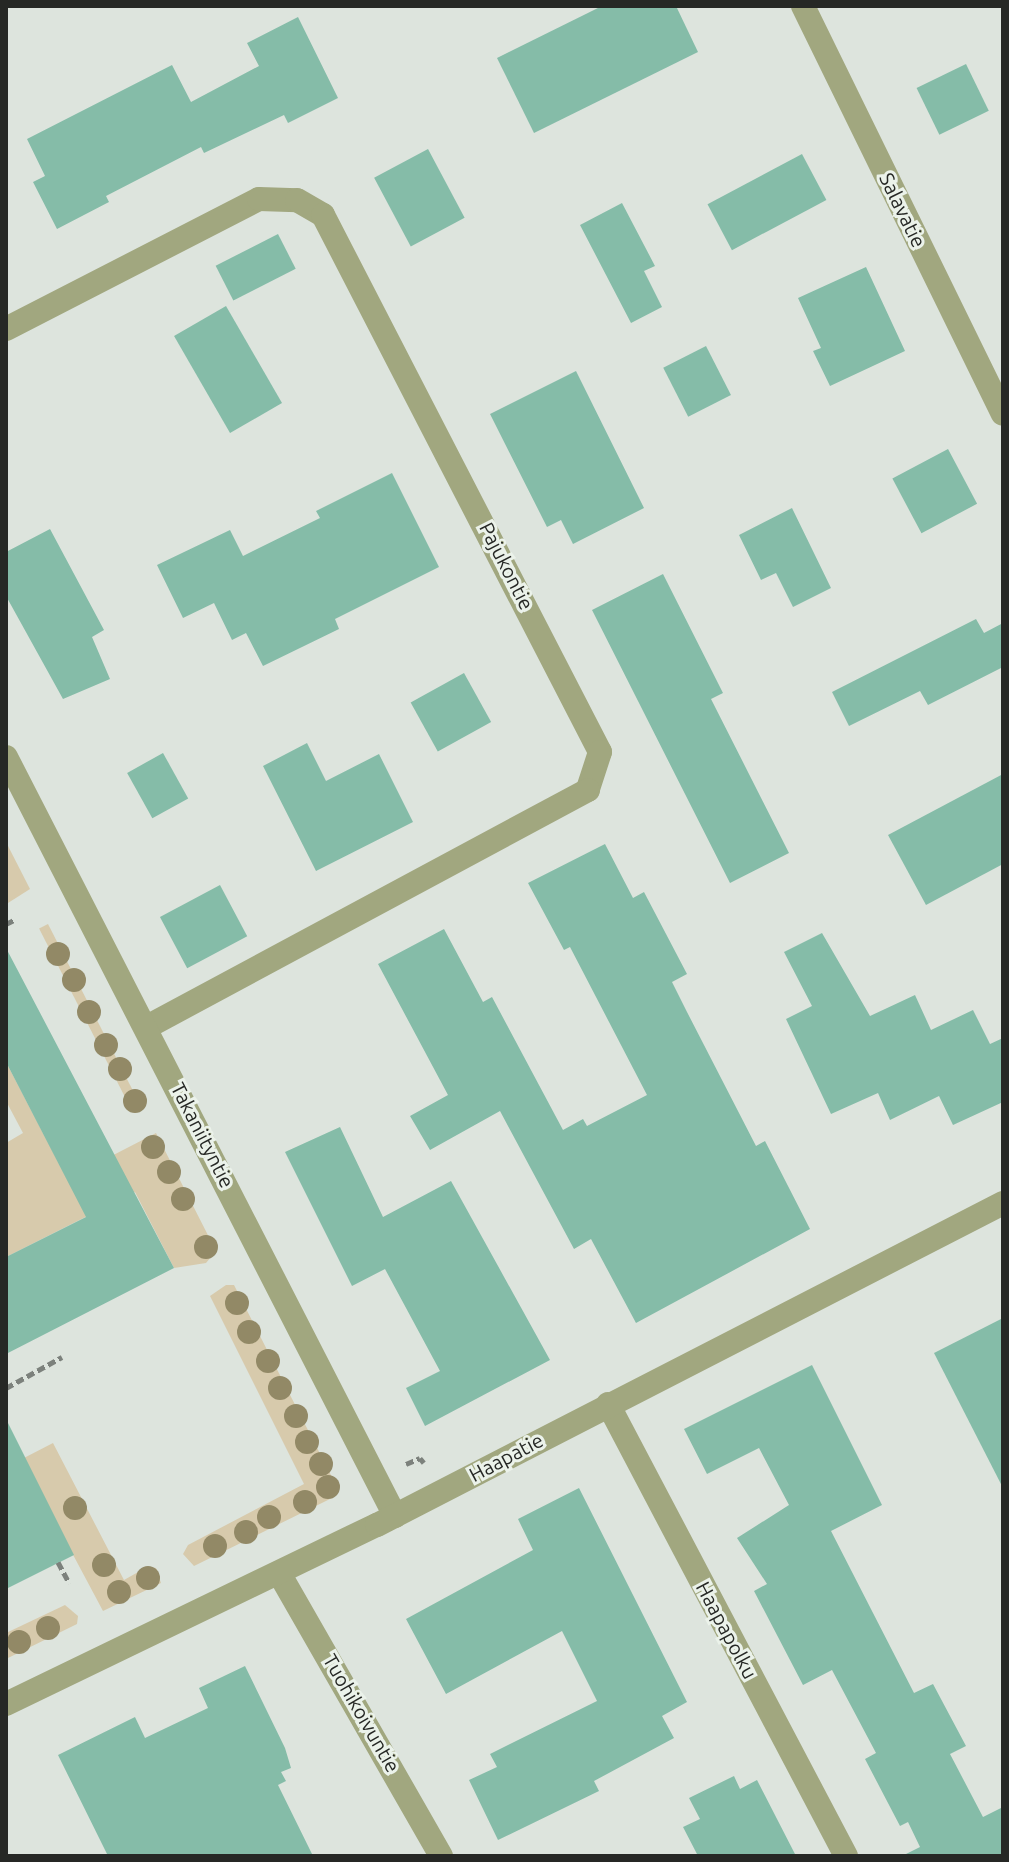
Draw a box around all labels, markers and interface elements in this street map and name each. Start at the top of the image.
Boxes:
street label: Salavatie [875,169,931,251]
street label: Pajukontie [475,518,539,614]
street label: Takaniityntie [166,1078,240,1192]
street label: Haapatie [465,1428,547,1486]
street label: Haapapolku [691,1577,763,1683]
street label: Tuohikoivuntie [318,1650,406,1776]

